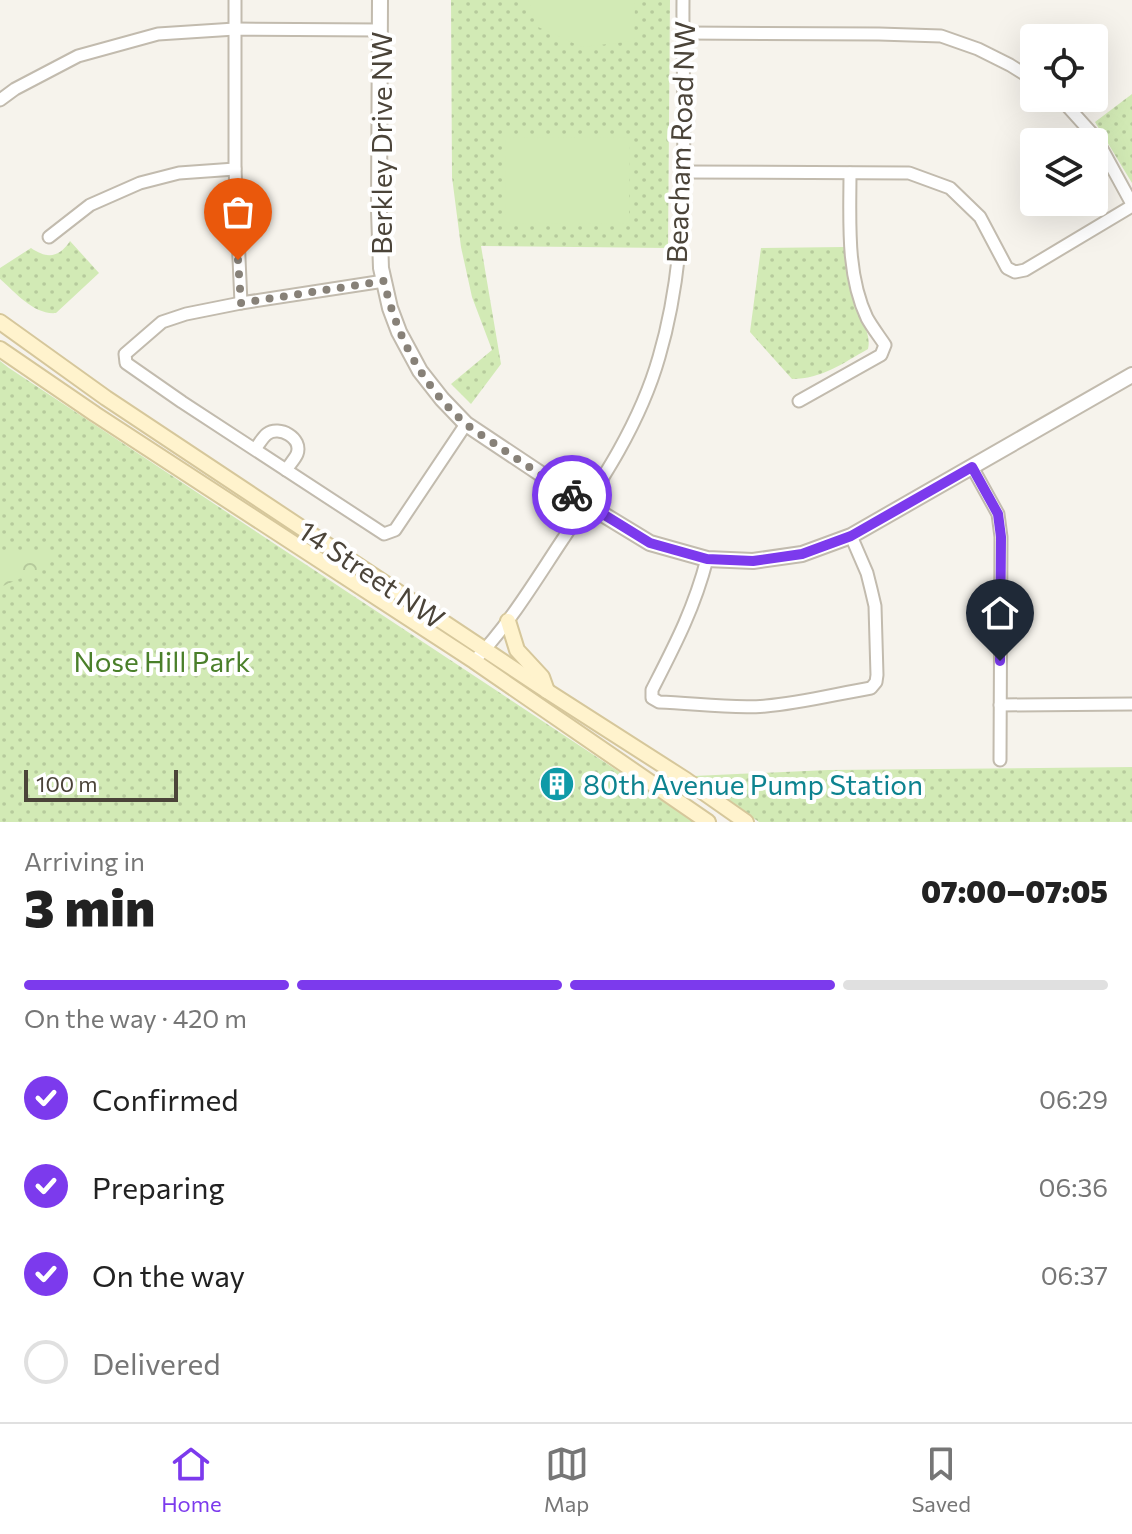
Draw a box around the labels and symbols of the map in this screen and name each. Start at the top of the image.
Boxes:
street label: Beacham Road NW [659,20,701,264]
street label: Berkley Drive NW [364,31,398,255]
pin [204,178,272,260]
courier [532,455,612,535]
street label: 14 Street NW [293,513,451,635]
pin [966,579,1034,661]
park label: Nose Hill Park [74,644,250,678]
building icon: 80th Avenue Pump Station [538,765,576,803]
scale bar [24,766,178,802]
place label: 80th Avenue Pump Station [583,767,923,801]

